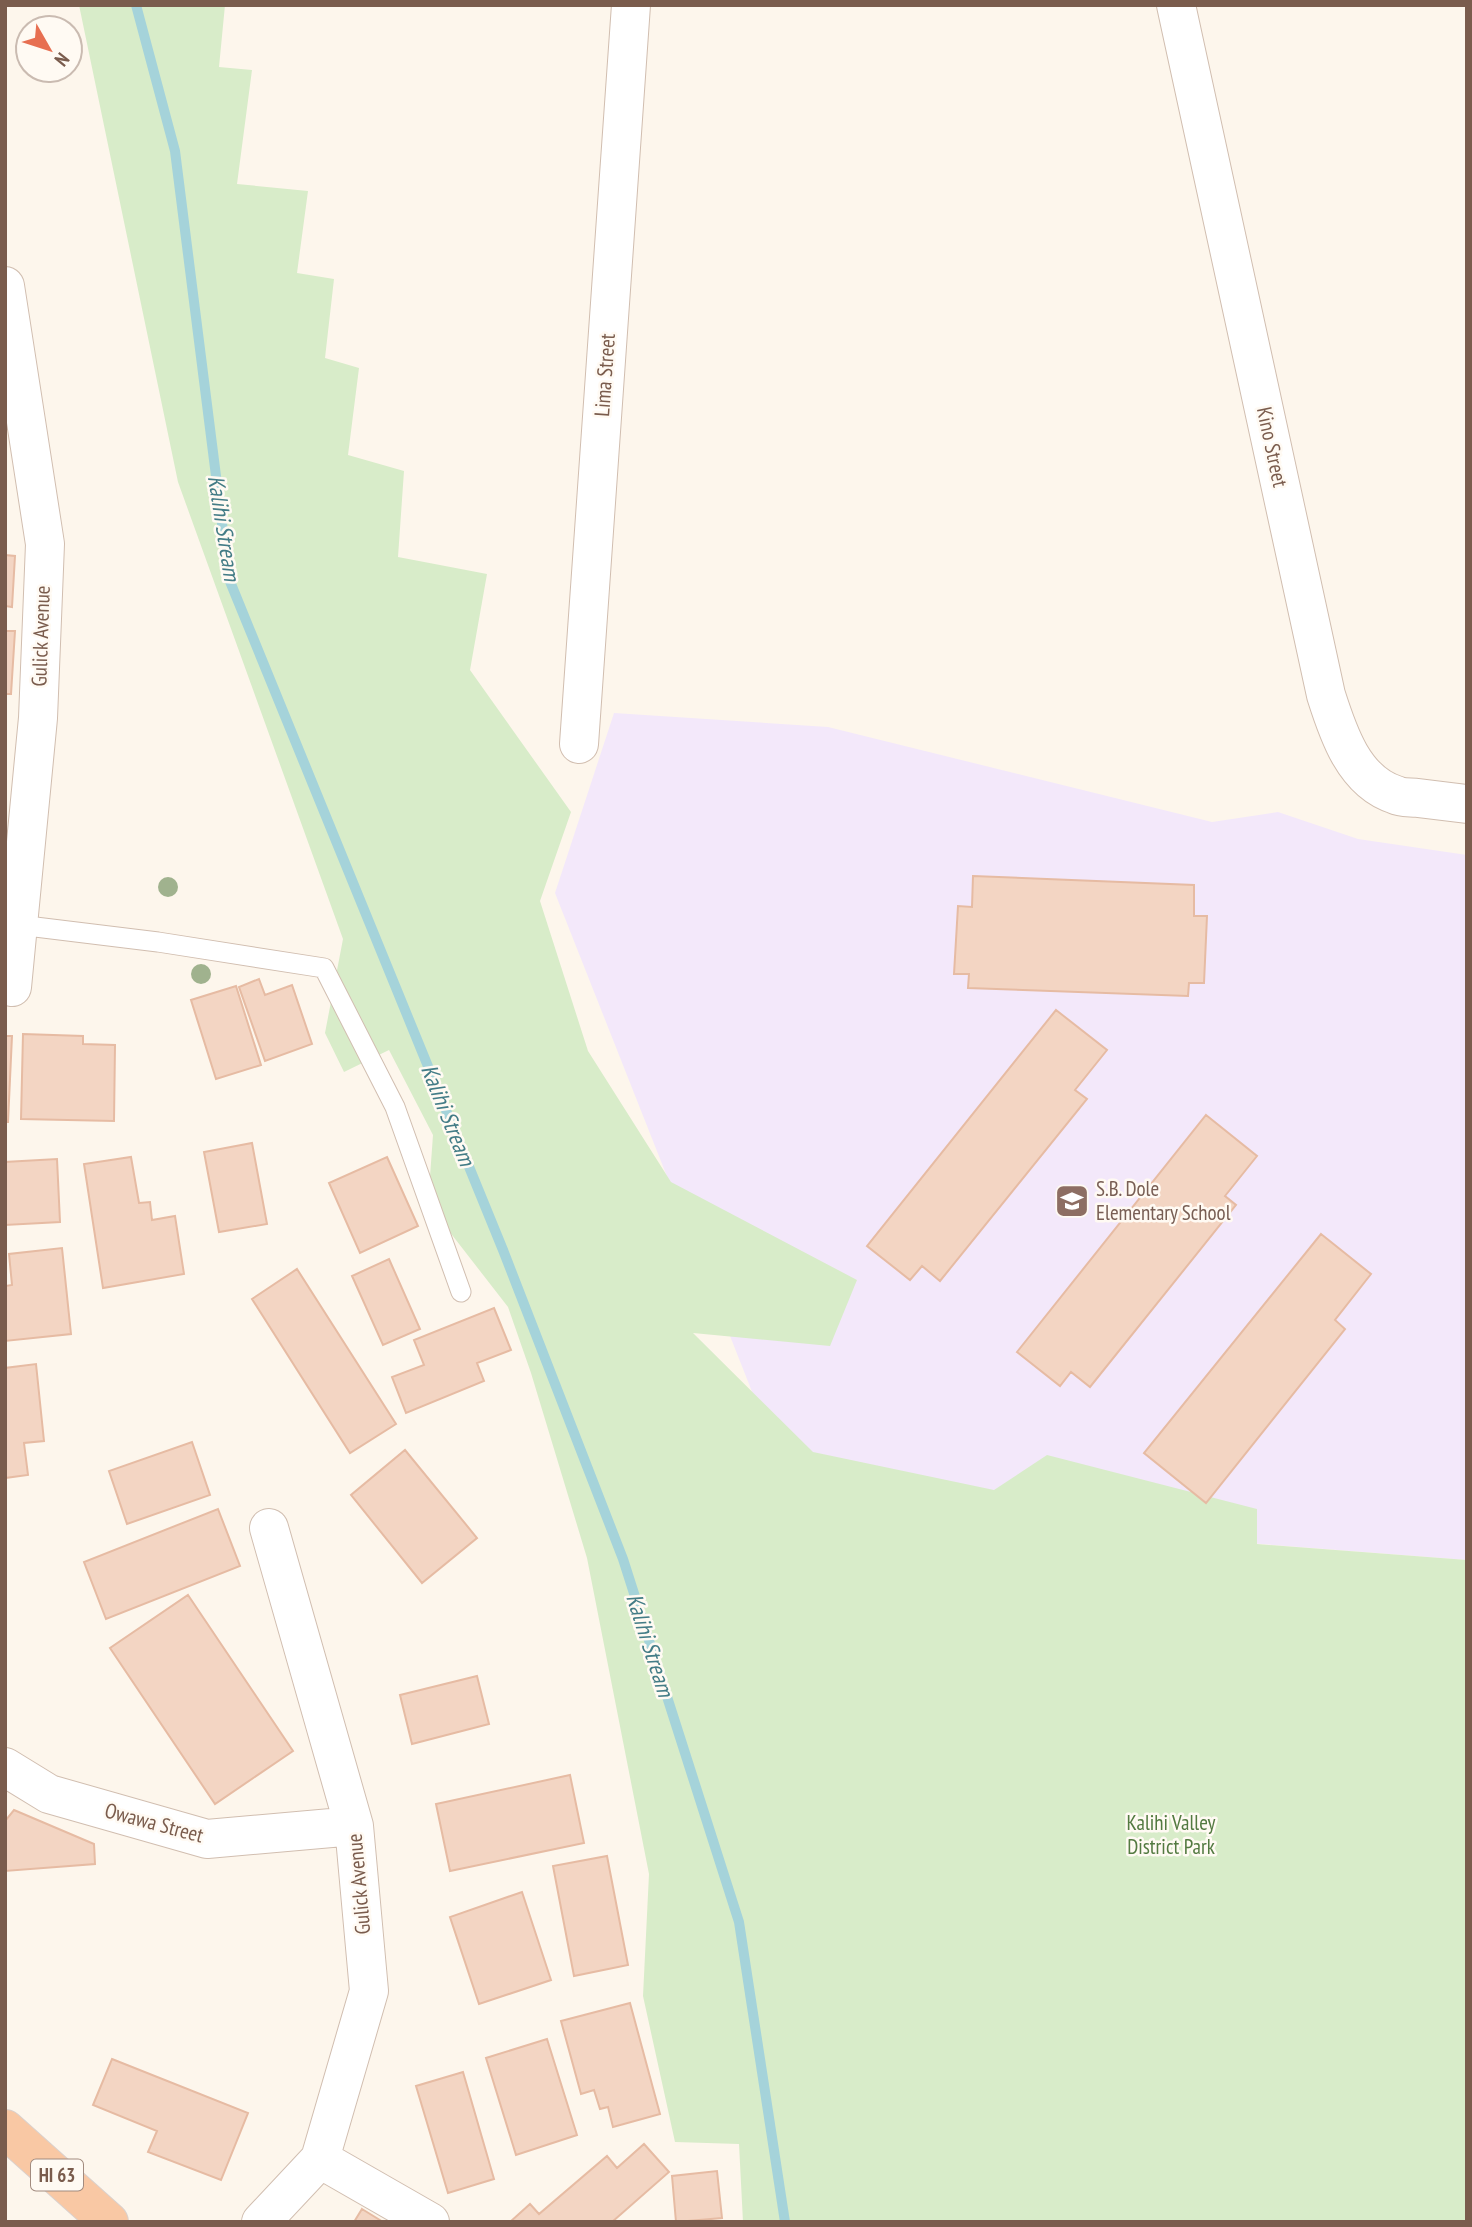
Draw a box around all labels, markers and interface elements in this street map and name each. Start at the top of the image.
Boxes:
north arrow [14,14,84,84]
text: N [50,48,75,71]
street label: Lima Street [588,332,621,417]
street label: Kino Street [1251,404,1294,490]
water label: Kalihi Stream [202,473,247,585]
street label: Gulick Avenue [25,585,56,687]
water label: Kalihi Stream [415,1060,483,1172]
place label: S.B. Dole Elementary School [1096,1175,1231,1226]
school or university icon: S.B. Dole Elementary School [1053,1182,1091,1220]
water label: Kalihi Stream [620,1590,681,1702]
street label: Owawa Street [102,1796,207,1849]
park label: Kalihi Valley District Park [1127,1809,1215,1860]
street label: Gulick Avenue [341,1833,376,1936]
road number: HI 63 [31,2160,83,2190]

